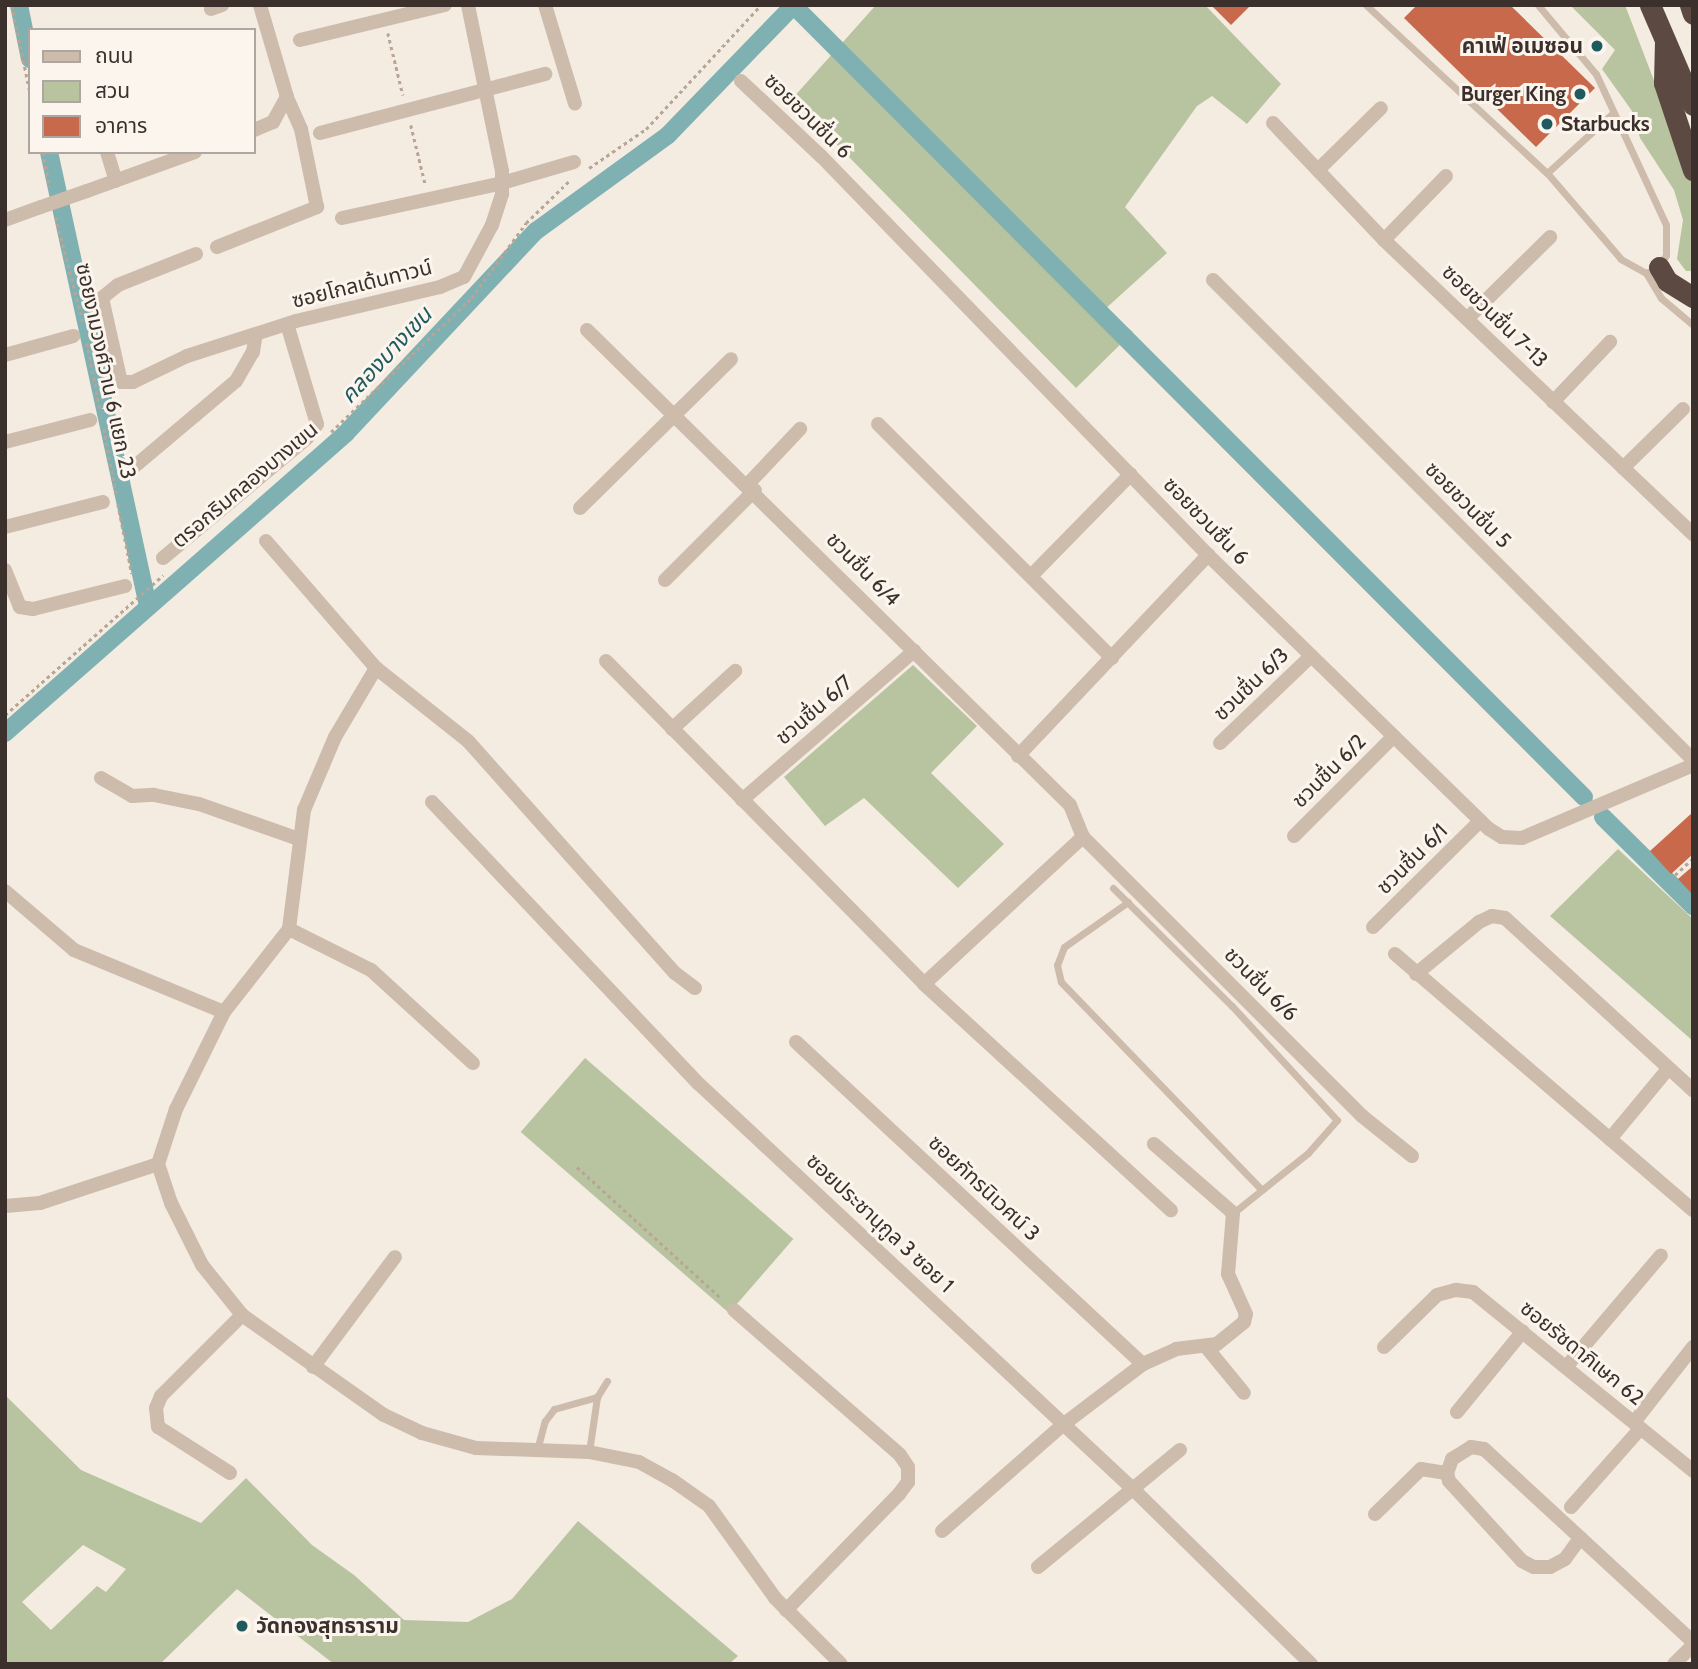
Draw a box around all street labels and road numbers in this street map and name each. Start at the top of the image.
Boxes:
street label: ซอยชวนชื่น 6 [759,68,857,164]
street label: ซอยโกลเด้นทาวน์ [289,254,435,314]
street label: ซอยชวนชื่น 7-13 [1437,259,1553,373]
street label: ซอยงามวงศ์วาน 6 แยก 23 [71,261,141,481]
street label: ตรอกริมคลองบางเขน [167,417,323,553]
street label: ซอยชวนชื่น 5 [1420,457,1516,553]
street label: ซอยชวนชื่น 6 [1158,472,1254,570]
street label: ชวนชื่น 6/4 [821,527,905,611]
street label: ชวนชื่น 6/3 [1208,642,1294,726]
street label: ชวนชื่น 6/7 [771,670,857,750]
street label: ชวนชื่น 6/2 [1287,729,1371,813]
street label: ชวนชื่น 6/1 [1371,818,1453,900]
street label: ชวนชื่น 6/6 [1219,942,1303,1026]
street label: ซอยภัทรนิเวศน์ 3 [923,1130,1045,1246]
street label: ซอยประชานุกูล 3 ซอย 1 [801,1148,959,1298]
street label: ซอยรัชดาภิเษก 62 [1515,1295,1649,1411]

